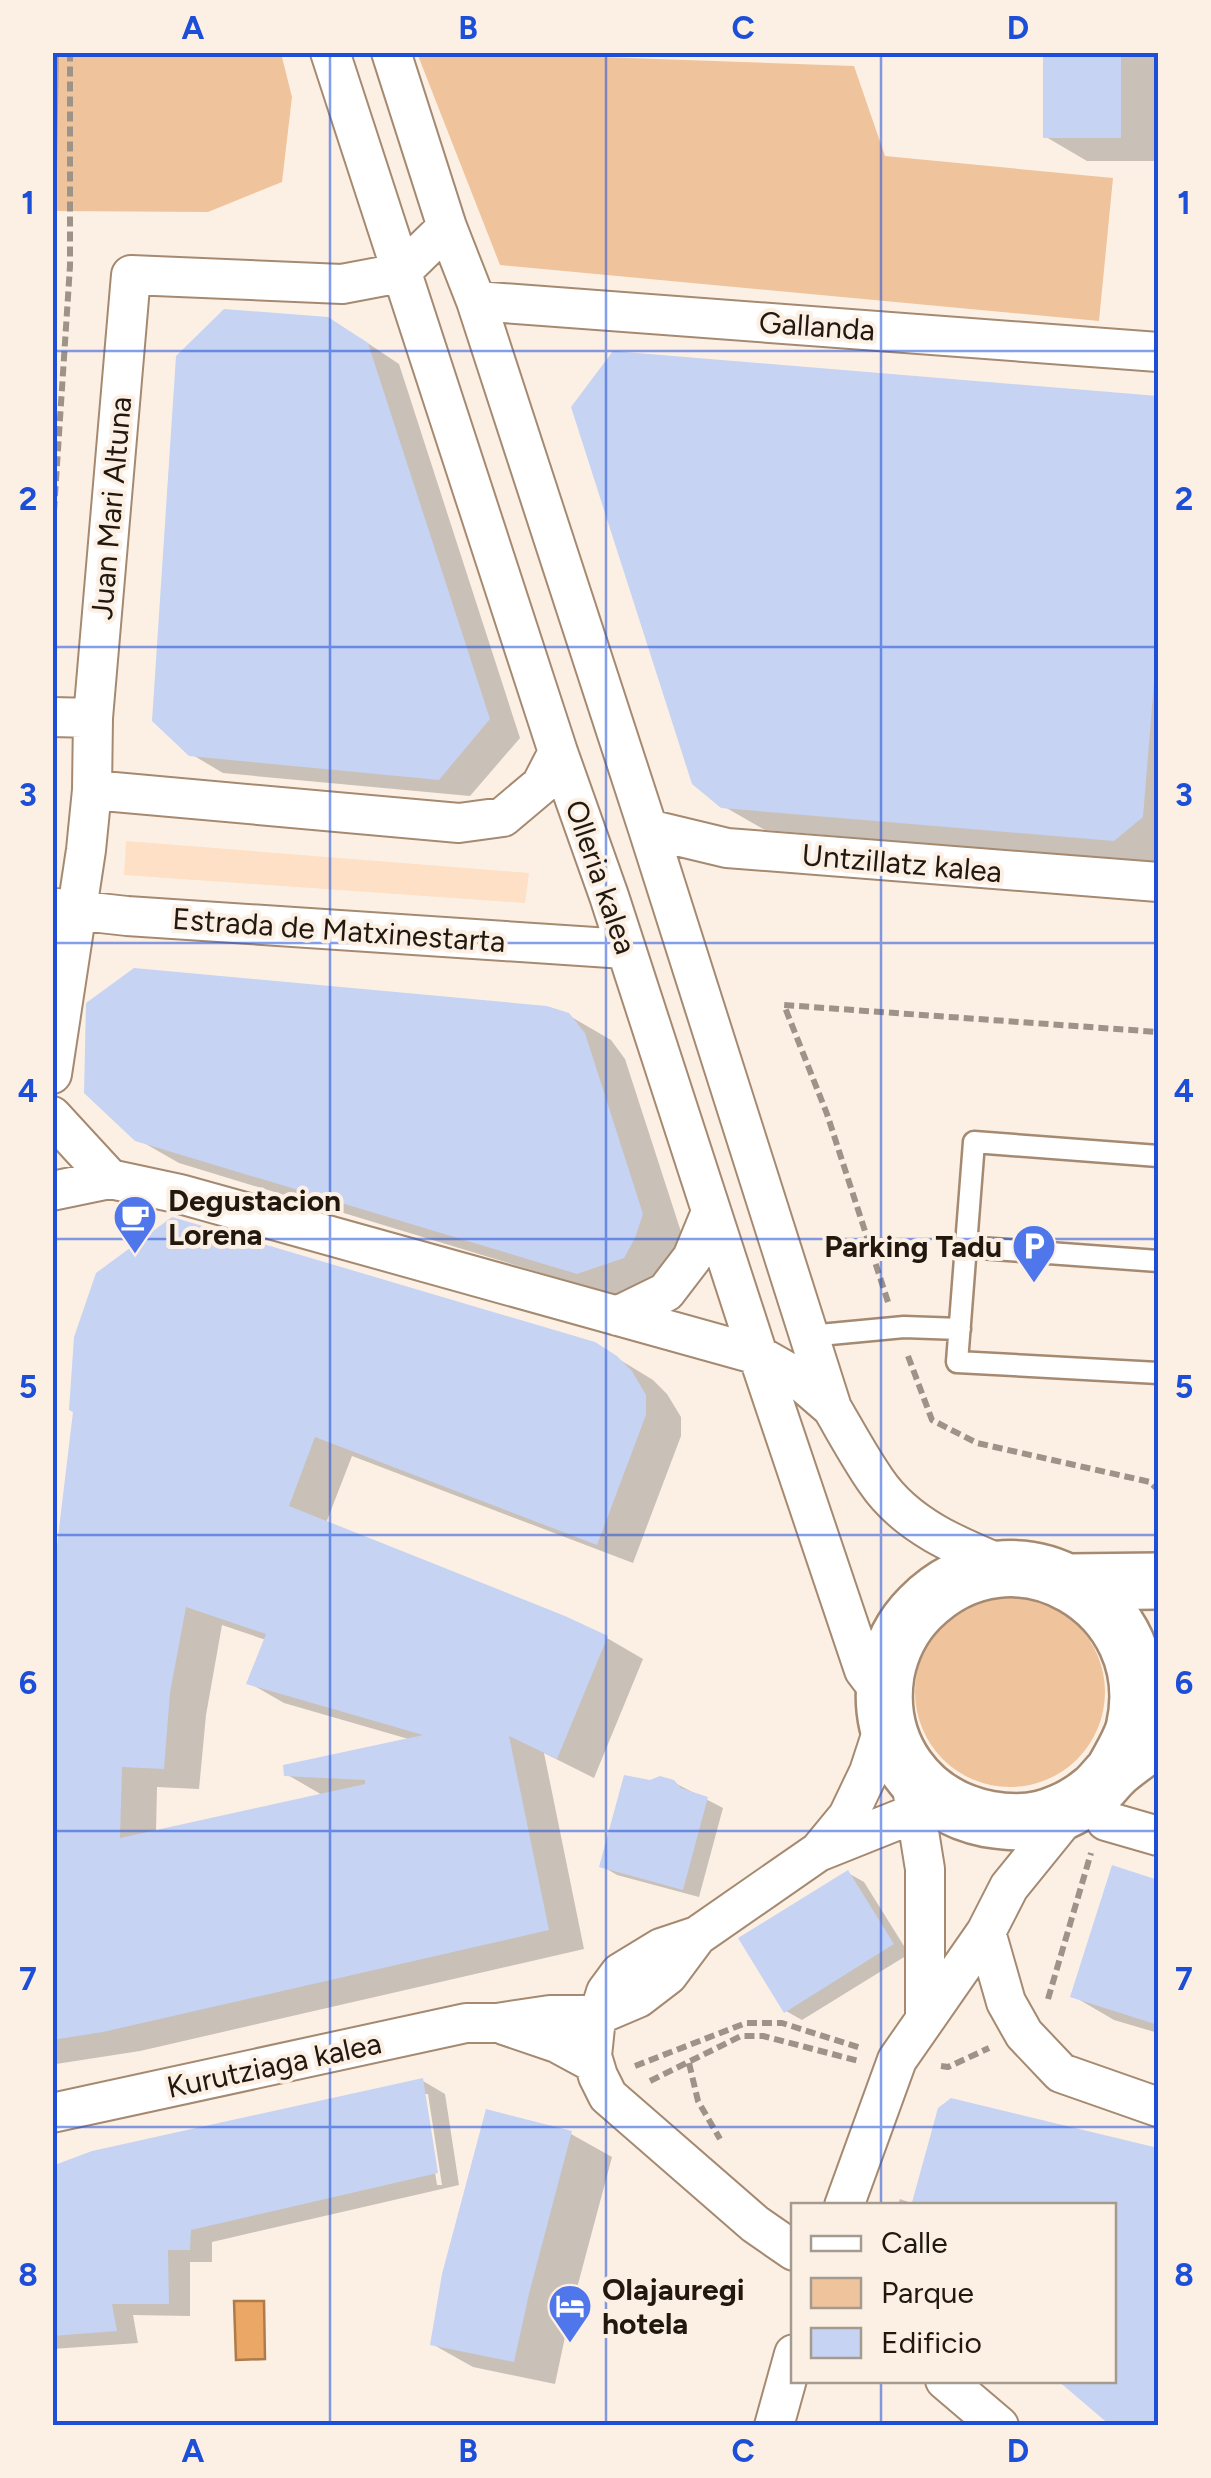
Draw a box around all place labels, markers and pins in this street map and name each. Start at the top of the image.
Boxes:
place label: Degustacion Lorena [168,1182,341,1253]
cafe icon: Degustacion Lorena [112,1194,158,1255]
parking icon: Parking Tadu [1011,1223,1057,1284]
place label: Parking Tadu [824,1228,1002,1265]
place label: Olajauregi hotela [602,2271,745,2342]
hotel icon: Olajauregi hotela [547,2283,593,2344]

